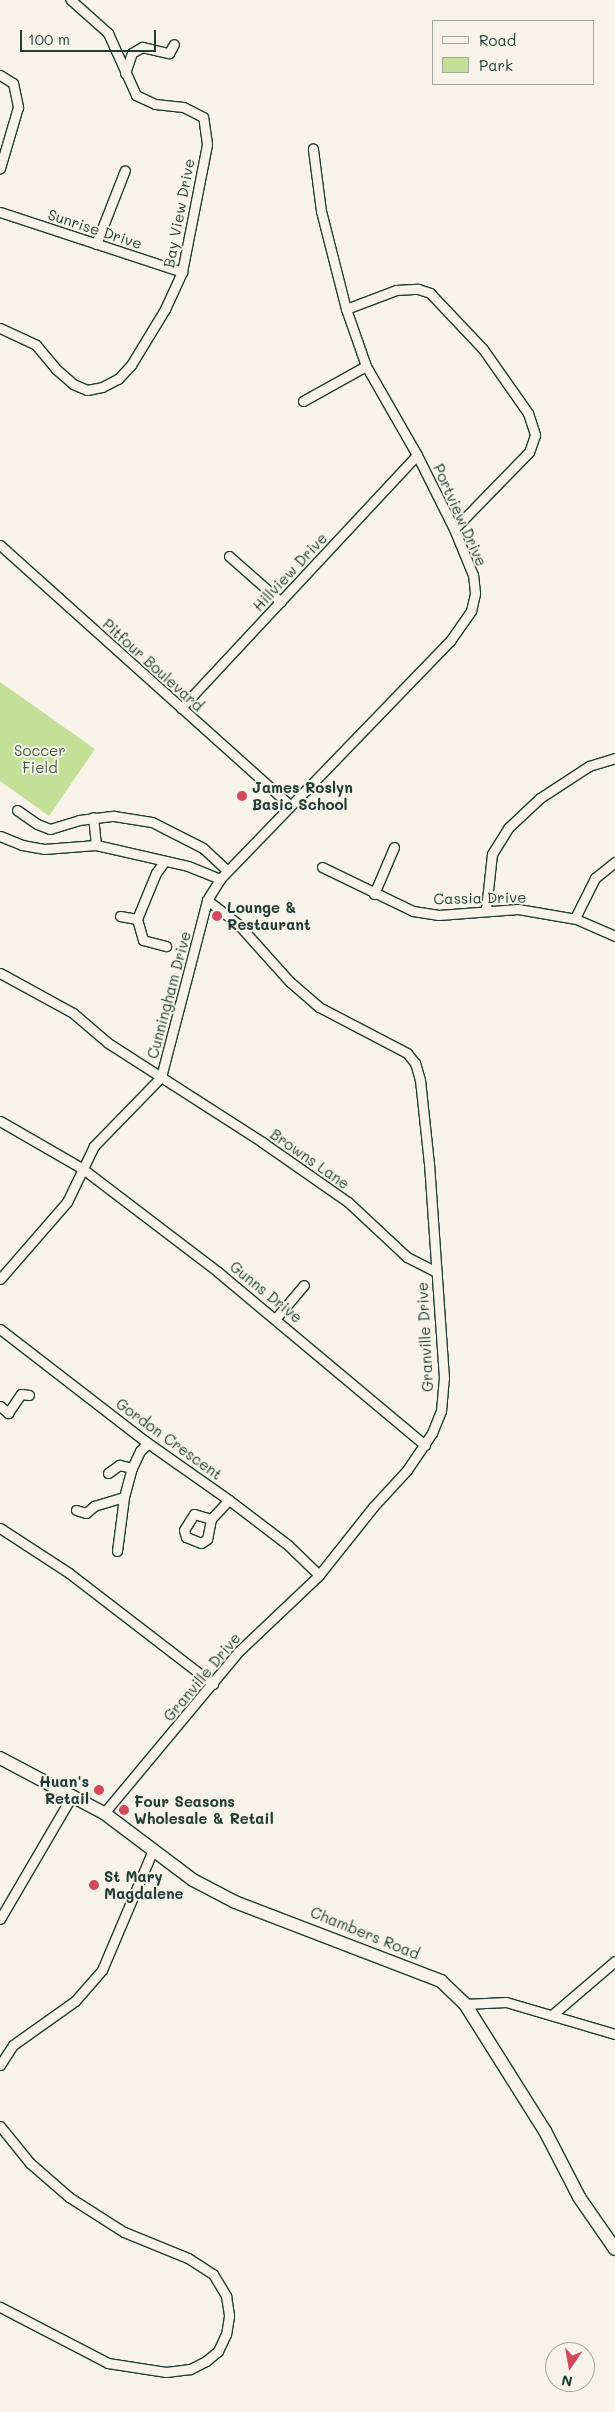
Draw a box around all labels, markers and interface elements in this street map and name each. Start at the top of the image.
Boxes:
scale bar [22,20,159,52]
legend [432,20,595,85]
text: 100 m [28,29,70,49]
text: Road [479,30,516,50]
text: Park [479,55,513,75]
street label: Bay View Drive [160,157,198,269]
street label: Sunrise Drive [46,205,144,253]
street label: Portview Drive [429,461,491,569]
street label: Hillview Drive [249,529,331,615]
street label: Pitfour Boulevard [99,615,207,715]
park label: Soccer Field [14,741,66,776]
place label: James Roslyn Basic School [252,778,353,813]
marker: James Roslyn Basic School [236,790,248,802]
street label: Cassia Drive [433,888,527,908]
place label: Lounge & Restaurant [227,898,311,933]
marker: Lounge & Restaurant [211,910,223,922]
street label: Cunningham Drive [143,929,195,1061]
street label: Browns Lane [267,1125,353,1193]
street label: Gunns Drive [226,1257,306,1327]
street label: Granville Drive [413,1282,437,1392]
street label: Gordon Crescent [112,1394,226,1484]
street label: Granville Drive [160,1629,244,1725]
place label: Huan's Retail [39,1772,89,1807]
marker: Huan's Retail [93,1784,105,1796]
place label: Four Seasons Wholesale & Retail [134,1792,274,1827]
marker: Four Seasons Wholesale & Retail [118,1804,130,1816]
place label: St Mary Magdalene [104,1867,184,1902]
marker: St Mary Magdalene [88,1879,100,1891]
street label: Chambers Road [308,1903,422,1963]
north arrow [545,2342,595,2392]
text: N [560,2371,574,2392]

